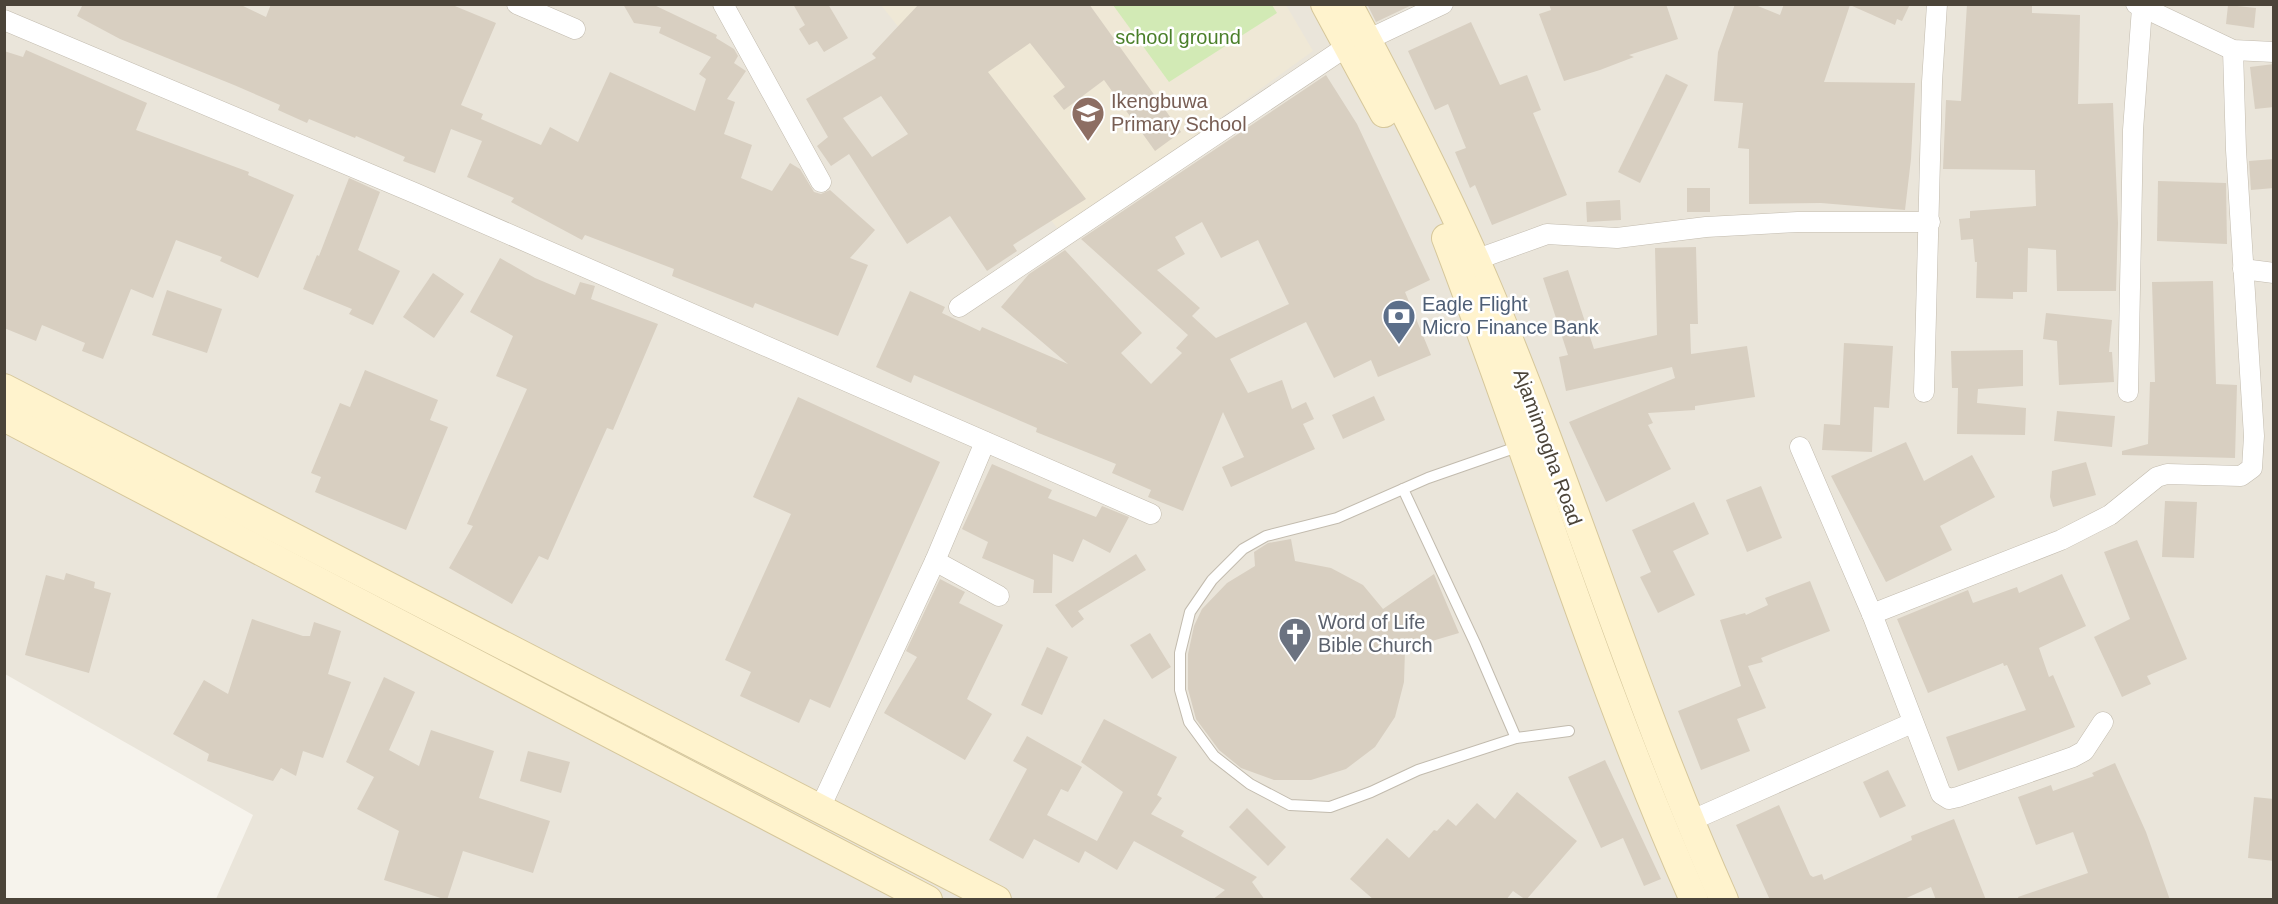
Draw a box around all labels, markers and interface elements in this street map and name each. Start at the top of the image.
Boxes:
park label: school ground [1115,26,1241,48]
place label: Ikengbuwa Primary School [1111,90,1247,135]
school or university icon: Ikengbuwa Primary School [1070,95,1106,142]
place label: Eagle Flight Micro Finance Bank [1422,293,1600,338]
bank icon: Eagle Flight Micro Finance Bank [1381,298,1417,345]
street label: Ajamimogha Road [1510,366,1586,528]
place label: Word of Life Bible Church [1318,611,1433,656]
church icon: Word of Life Bible Church [1277,616,1313,663]

